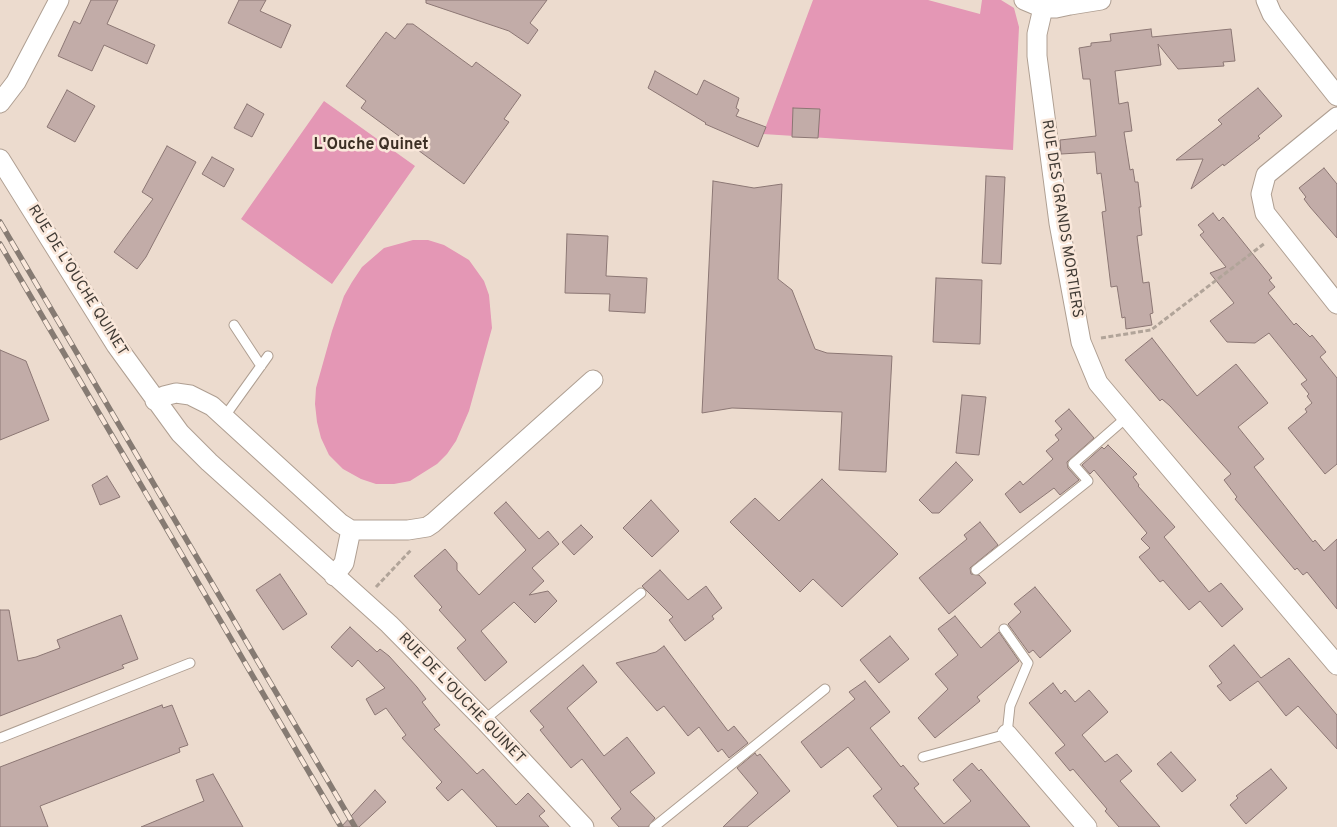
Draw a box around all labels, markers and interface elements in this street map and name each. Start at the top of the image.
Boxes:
street label: RUE DES GRANDS MORTIERS [1036,119,1086,319]
district label: L'Ouche Quinet [313,136,429,156]
street label: RUE DE L'OUCHE QUINET [23,202,131,360]
street label: RUE DE L'OUCHE QUINET [394,630,528,768]

